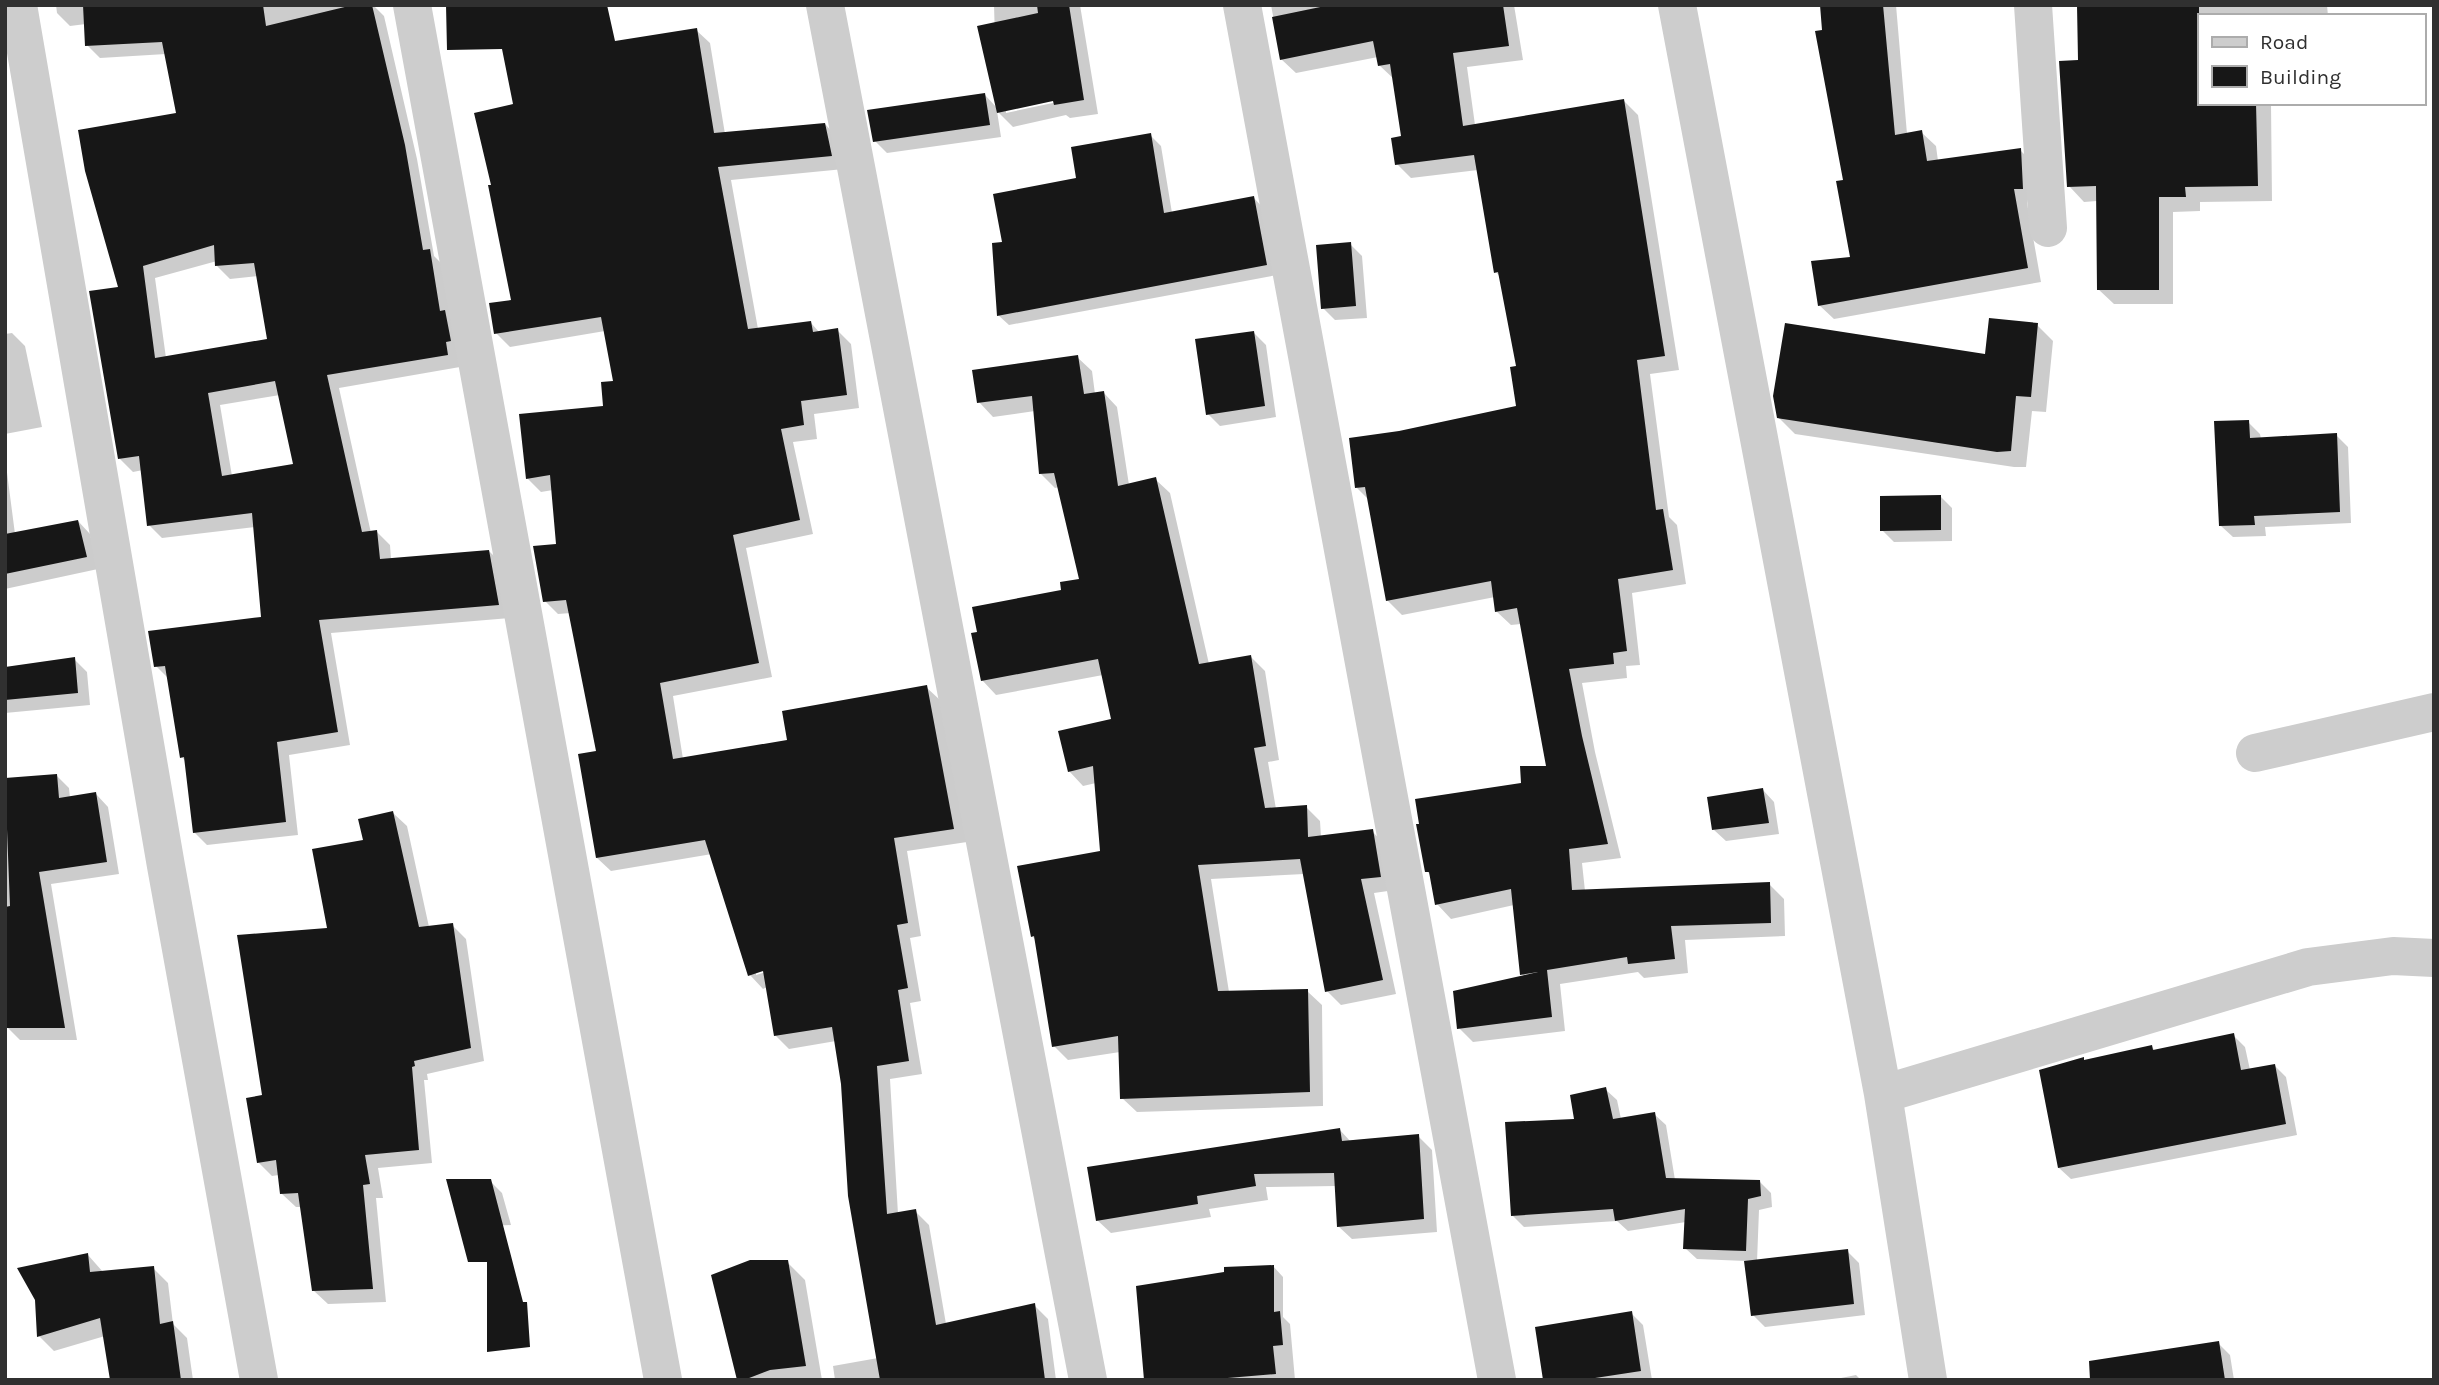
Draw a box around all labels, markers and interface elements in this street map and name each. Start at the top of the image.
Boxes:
legend [2198,14,2425,105]
text: Road [2260,30,2308,54]
text: Building [2260,65,2341,89]

